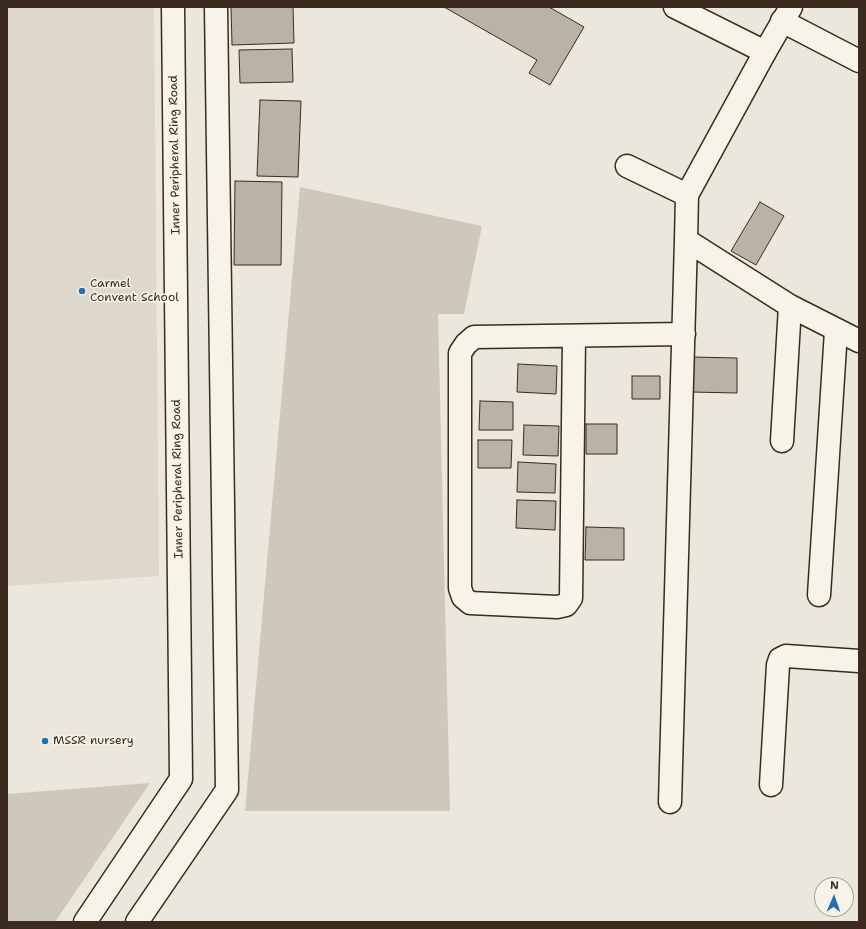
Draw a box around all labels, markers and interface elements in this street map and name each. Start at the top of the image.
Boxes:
street label: Inner Peripheral Ring Road [166,75,184,235]
place label: Carmel Convent School [90,277,179,305]
marker: Carmel Convent School [77,286,87,296]
street label: Inner Peripheral Ring Road [169,399,187,559]
place label: MSSR nursery [53,734,134,748]
marker: MSSR nursery [40,736,50,746]
north arrow [814,877,854,917]
text: N [830,878,839,893]

